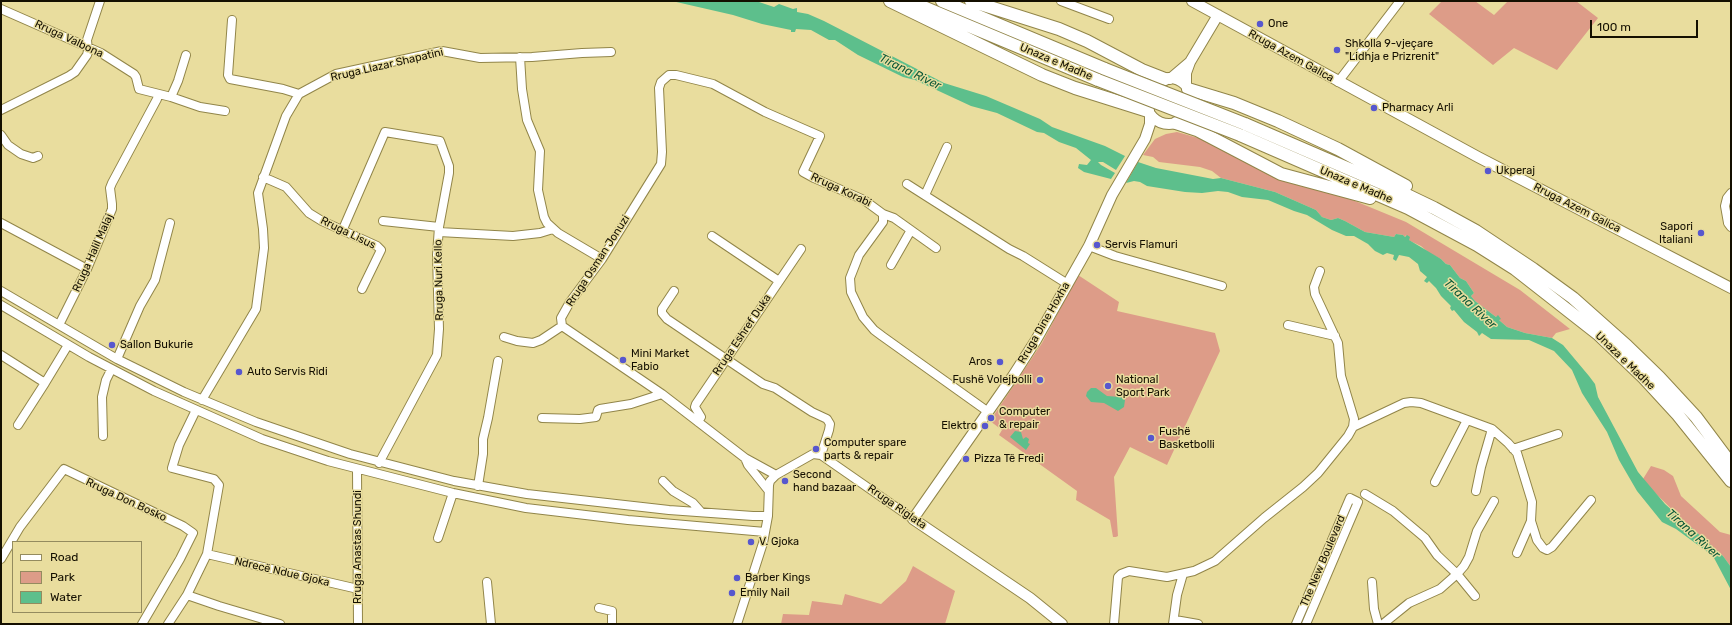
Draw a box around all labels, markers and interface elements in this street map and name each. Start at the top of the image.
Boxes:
scale bar [1592,12,1700,38]
street label: Rruga Valbona [33,17,105,61]
place label: One [1268,17,1288,31]
marker: One [1255,19,1265,29]
text: 100 m [1597,20,1631,34]
street label: Rruga Azem Galica [1246,27,1336,85]
place label: Shkolla 9-vjeçare "Lidhja e Prizrenit" [1345,37,1439,63]
street label: Unaza e Madhe [1018,41,1094,83]
marker: Shkolla 9-vjeçare "Lidhja e Prizrenit" [1332,45,1342,55]
street label: Rruga Llazar Shapatini [329,46,445,84]
water label: Tirana River [877,51,943,93]
place label: Pharmacy Arli [1382,101,1453,115]
marker: Pharmacy Arli [1369,103,1379,113]
street label: Unaza e Madhe [1318,164,1394,206]
place label: Ukperaj [1496,164,1535,178]
marker: Ukperaj [1483,166,1493,176]
street label: Rruga Korabi [809,170,873,210]
street label: Rruga Azem Galica [1531,180,1623,236]
street label: Rruga Halil Malaj [70,212,116,294]
street label: Rruga Osman Jonuzi [563,213,633,309]
street label: Rruga Lisus [318,214,378,252]
place label: Sapori Italiani [1659,220,1693,246]
marker: Sapori Italiani [1696,228,1706,238]
place label: Servis Flamuri [1105,238,1178,252]
street label: Rruga Nuri Kello [432,239,446,321]
marker: Servis Flamuri [1092,240,1102,250]
water label: Tirana River [1441,276,1499,332]
street label: Rruga Dine Hoxha [1015,280,1073,366]
street label: Rruga Eshref Duka [710,292,774,378]
street label: Unaza e Madhe [1592,329,1658,393]
place label: Sallon Bukurie [120,338,193,352]
marker: Sallon Bukurie [107,340,117,350]
place label: Mini Market Fabio [631,347,689,373]
marker: Mini Market Fabio [618,355,628,365]
place label: Aros [969,355,992,369]
marker: Aros [995,357,1005,367]
place label: Auto Servis Ridi [247,365,328,379]
marker: Auto Servis Ridi [234,367,244,377]
place label: Fushë Volejbolli [952,373,1032,387]
place label: National Sport Park [1116,373,1170,399]
marker: Fushë Volejbolli [1035,375,1045,385]
marker: National Sport Park [1103,381,1113,391]
place label: Computer & repair [999,405,1050,431]
marker: Computer & repair [986,413,996,423]
place label: Elektro [941,419,977,433]
marker: Elektro [980,421,990,431]
place label: Fushë Basketbolli [1159,425,1215,451]
marker: Fushë Basketbolli [1146,433,1156,443]
place label: Computer spare parts & repair [824,436,906,462]
marker: Computer spare parts & repair [811,444,821,454]
place label: Pizza Të Fredi [974,452,1044,466]
marker: Pizza Të Fredi [961,454,971,464]
place label: Second hand bazaar [793,468,856,494]
street label: Rruga Don Bosko [84,476,168,524]
marker: Second hand bazaar [780,476,790,486]
street label: Rruga Riglata [865,482,929,532]
street label: Rruga Anastas Shundi [351,490,365,604]
water label: Tirana River [1663,506,1723,562]
street label: The New Boulevard [1298,513,1348,609]
place label: V. Gjoka [759,535,799,549]
marker: V. Gjoka [746,537,756,547]
legend [12,541,142,613]
text: Road [50,550,78,564]
street label: Ndrecë Ndue Gjoka [233,555,331,589]
text: Park [50,570,75,584]
place label: Barber Kings [745,571,810,585]
marker: Barber Kings [732,573,742,583]
place label: Emily Nail [740,586,790,600]
marker: Emily Nail [727,588,737,598]
text: Water [50,590,82,604]

